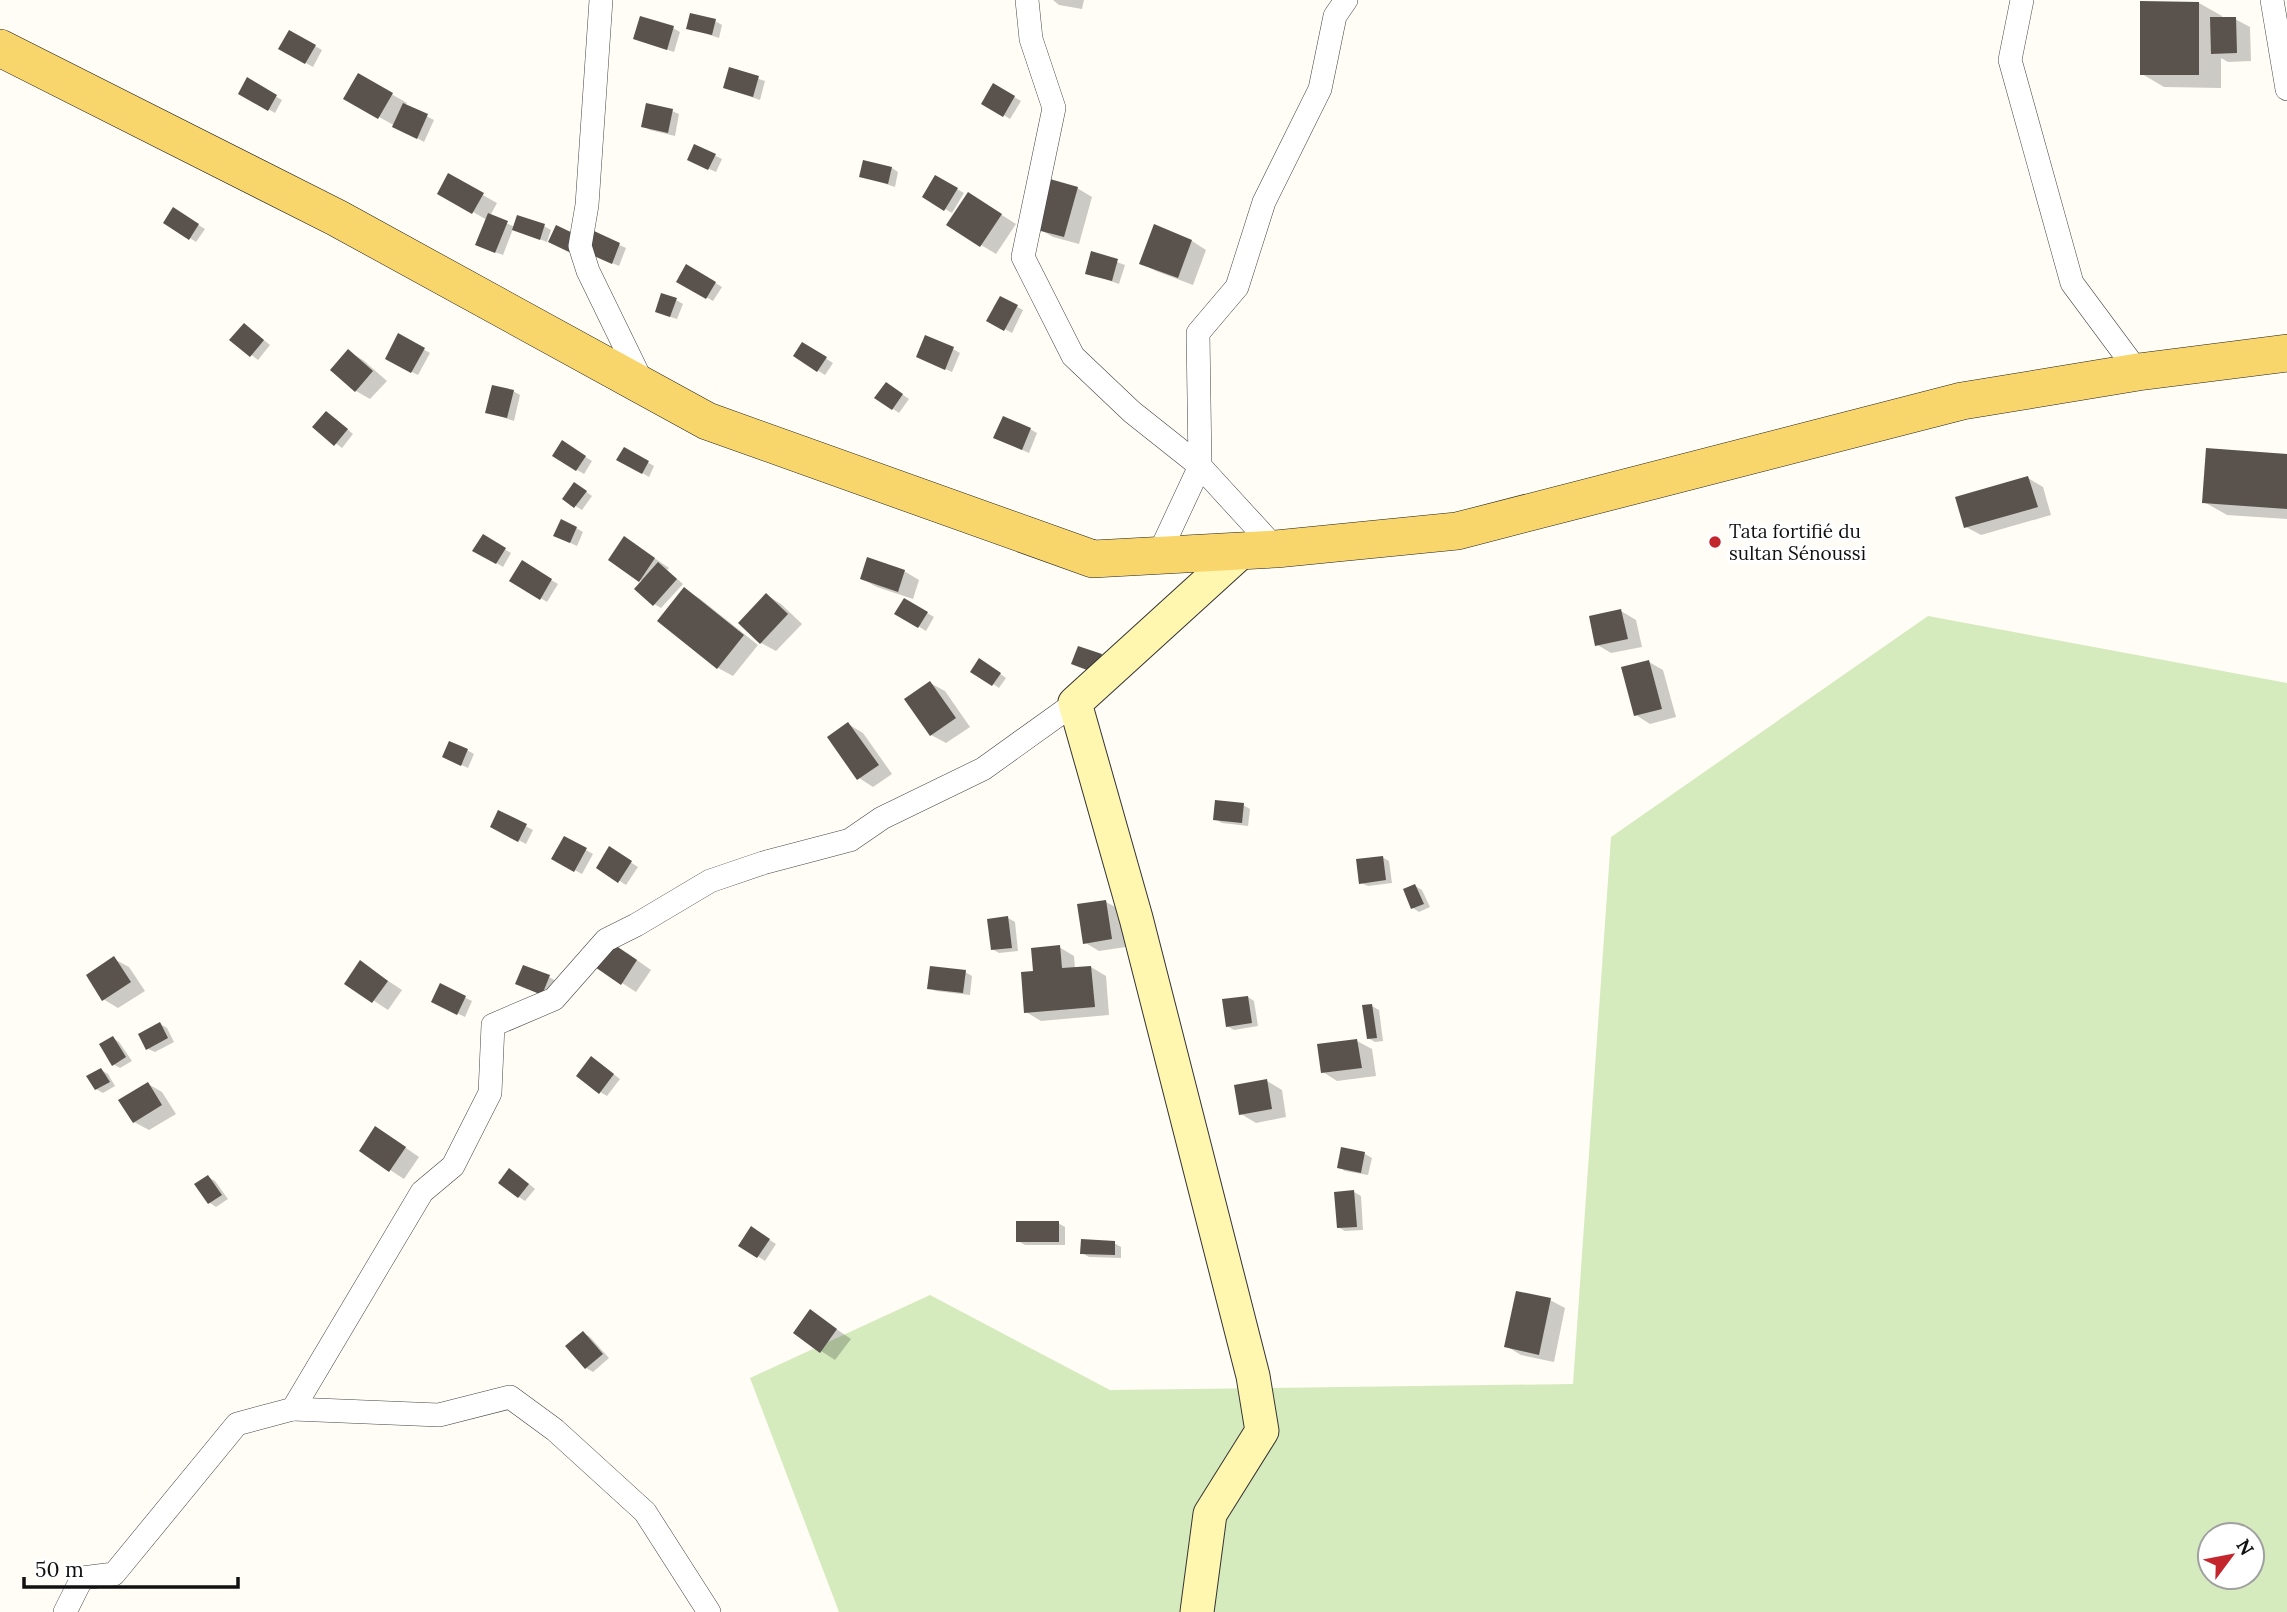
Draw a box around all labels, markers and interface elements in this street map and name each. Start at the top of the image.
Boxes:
place label: Tata fortifié du sultan Sénoussi [1729,519,1866,565]
marker: Tata fortifié du sultan Sénoussi [1707,534,1723,550]
north arrow [2196,1521,2266,1591]
text: N [2231,1534,2260,1560]
scale bar [24,1546,238,1590]
text: 50 m [35,1556,84,1583]

